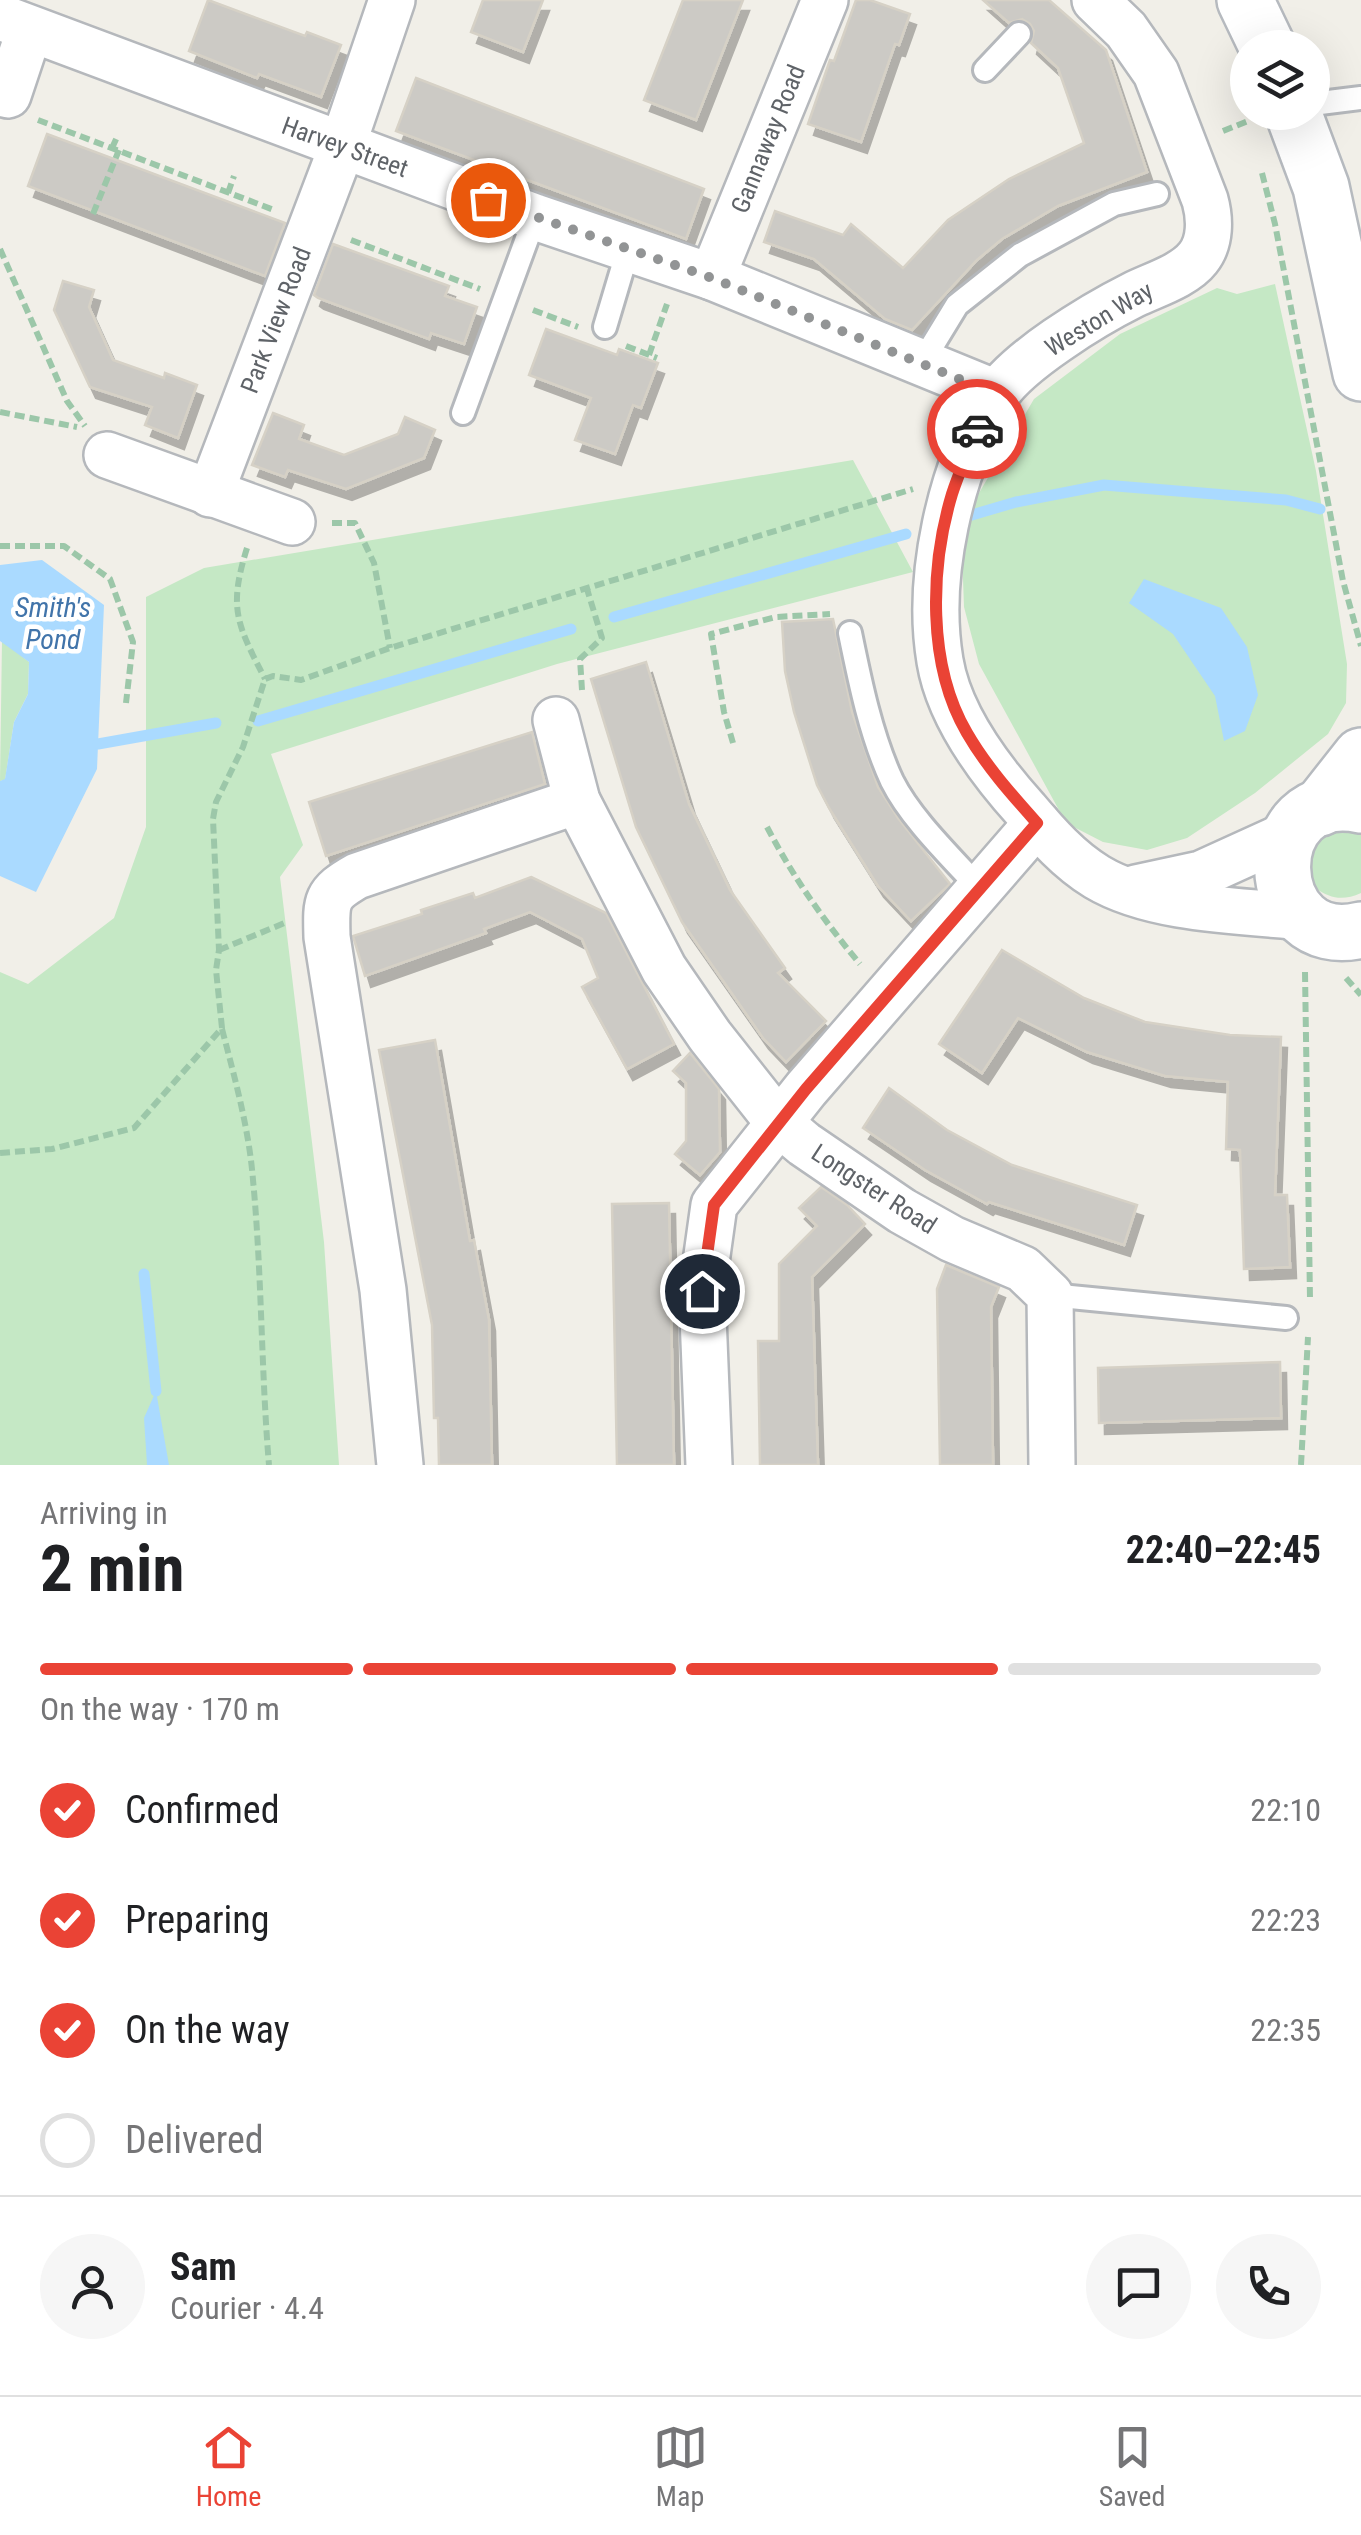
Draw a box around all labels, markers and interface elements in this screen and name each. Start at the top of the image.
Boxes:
map controls [1230,30,1330,130]
button: layers [1230,30,1330,130]
street label: Gannaway Road [725,61,811,217]
street label: Harvey Street [278,111,412,183]
pin [446,158,531,243]
icon: bag [461,173,516,228]
street label: Park View Road [235,243,317,397]
street label: Weston Way [1040,276,1158,362]
courier [927,379,1027,479]
icon: car [950,402,1005,457]
water label: Smith's Pond [15,591,91,656]
street label: Longster Road [806,1138,942,1240]
pin [660,1249,745,1334]
icon: home [675,1264,730,1319]
text: Arriving in [40,1494,168,1532]
text: 22:40–22:45 [1126,1528,1321,1572]
text: 2 min [40,1531,184,1607]
text: On the way · 170 m [40,1690,280,1728]
icon: check [40,1783,95,1838]
text: Confirmed [125,1788,280,1832]
text: 22:10 [1250,1791,1321,1829]
icon: check [40,1893,95,1948]
text: Preparing [125,1898,270,1942]
text: 22:23 [1250,1901,1321,1939]
icon: check [40,2003,95,2058]
text: On the way [125,2008,290,2052]
text: 22:35 [1250,2011,1321,2049]
text: Delivered [125,2118,264,2162]
button: person [40,2234,145,2339]
button: chat [1086,2234,1191,2339]
button: phone [1216,2234,1321,2339]
text: Sam [170,2245,237,2289]
text: Courier · 4.4 [170,2289,324,2327]
tab: Home [196,2420,261,2513]
tab: Map [653,2420,708,2513]
tab: Saved [1099,2420,1165,2513]

